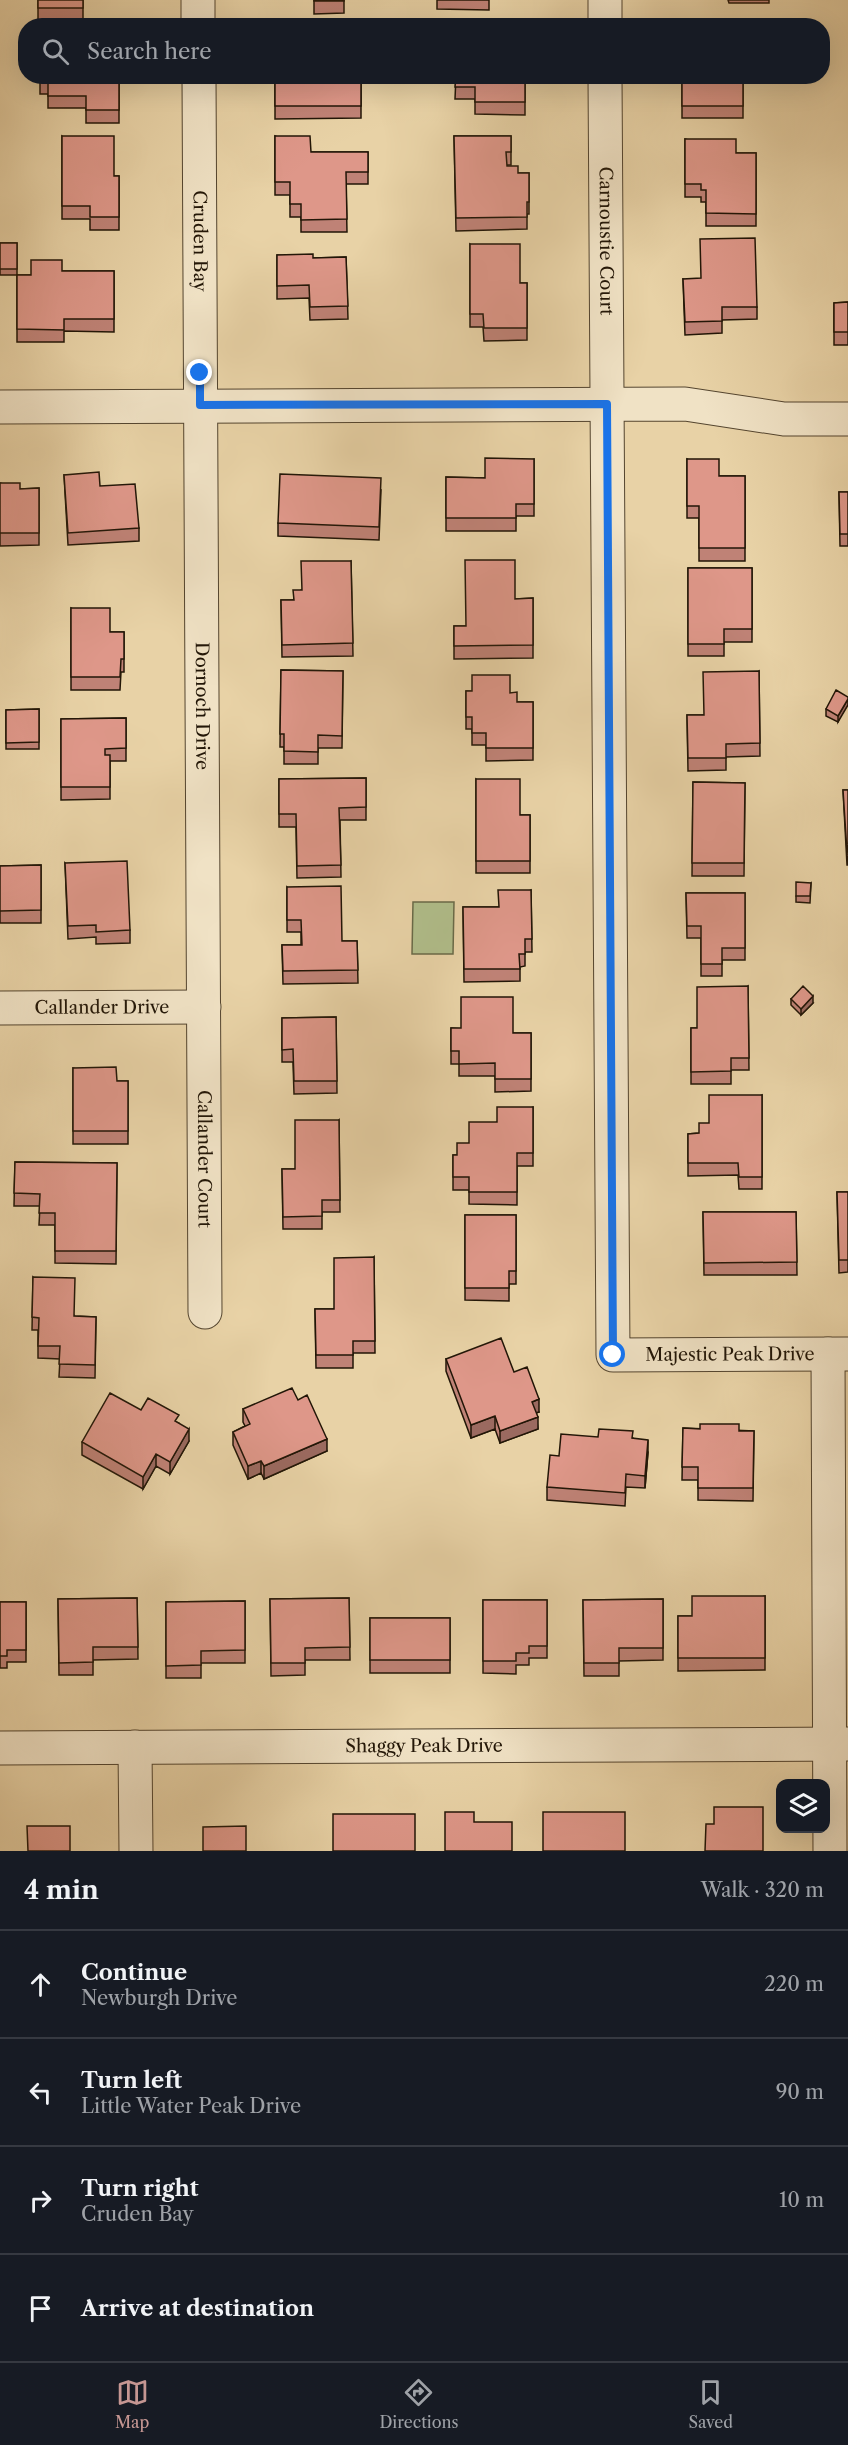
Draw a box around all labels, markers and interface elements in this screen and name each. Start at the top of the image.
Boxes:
search box [18,18,830,84]
icon: search [39,35,72,68]
text: Search here [87,38,212,65]
street label: Carnoustie Court [595,166,618,316]
street label: Cruden Bay [189,190,211,293]
route end [186,359,212,385]
street label: Dornoch Drive [191,642,213,770]
street label: Callander Drive [35,996,169,1019]
street label: Callander Court [193,1090,216,1229]
route start [599,1341,625,1367]
street label: Majestic Peak Drive [645,1343,815,1366]
street label: Shaggy Peak Drive [345,1735,503,1757]
map controls [776,1779,830,1833]
button: layers [776,1779,830,1833]
text: 4 min [24,1874,99,1906]
text: Walk · 320 m [701,1878,824,1902]
text: Continue [81,1959,187,1986]
icon: ahead [24,1968,57,2001]
text: 220 m [764,1972,824,1996]
text: Newburgh Drive [81,1986,238,2010]
text: Turn left [81,2067,182,2094]
icon: left [24,2076,57,2109]
text: 90 m [776,2080,824,2104]
text: Little Water Peak Drive [81,2094,301,2118]
text: Turn right [81,2175,199,2202]
icon: right [24,2184,57,2217]
text: 10 m [779,2188,824,2212]
text: Cruden Bay [81,2202,194,2226]
icon: arrive [24,2292,57,2325]
text: Arrive at destination [81,2295,314,2322]
tab: Map [115,2376,149,2432]
tab: Directions [379,2376,458,2432]
tab: Saved [689,2376,733,2432]

